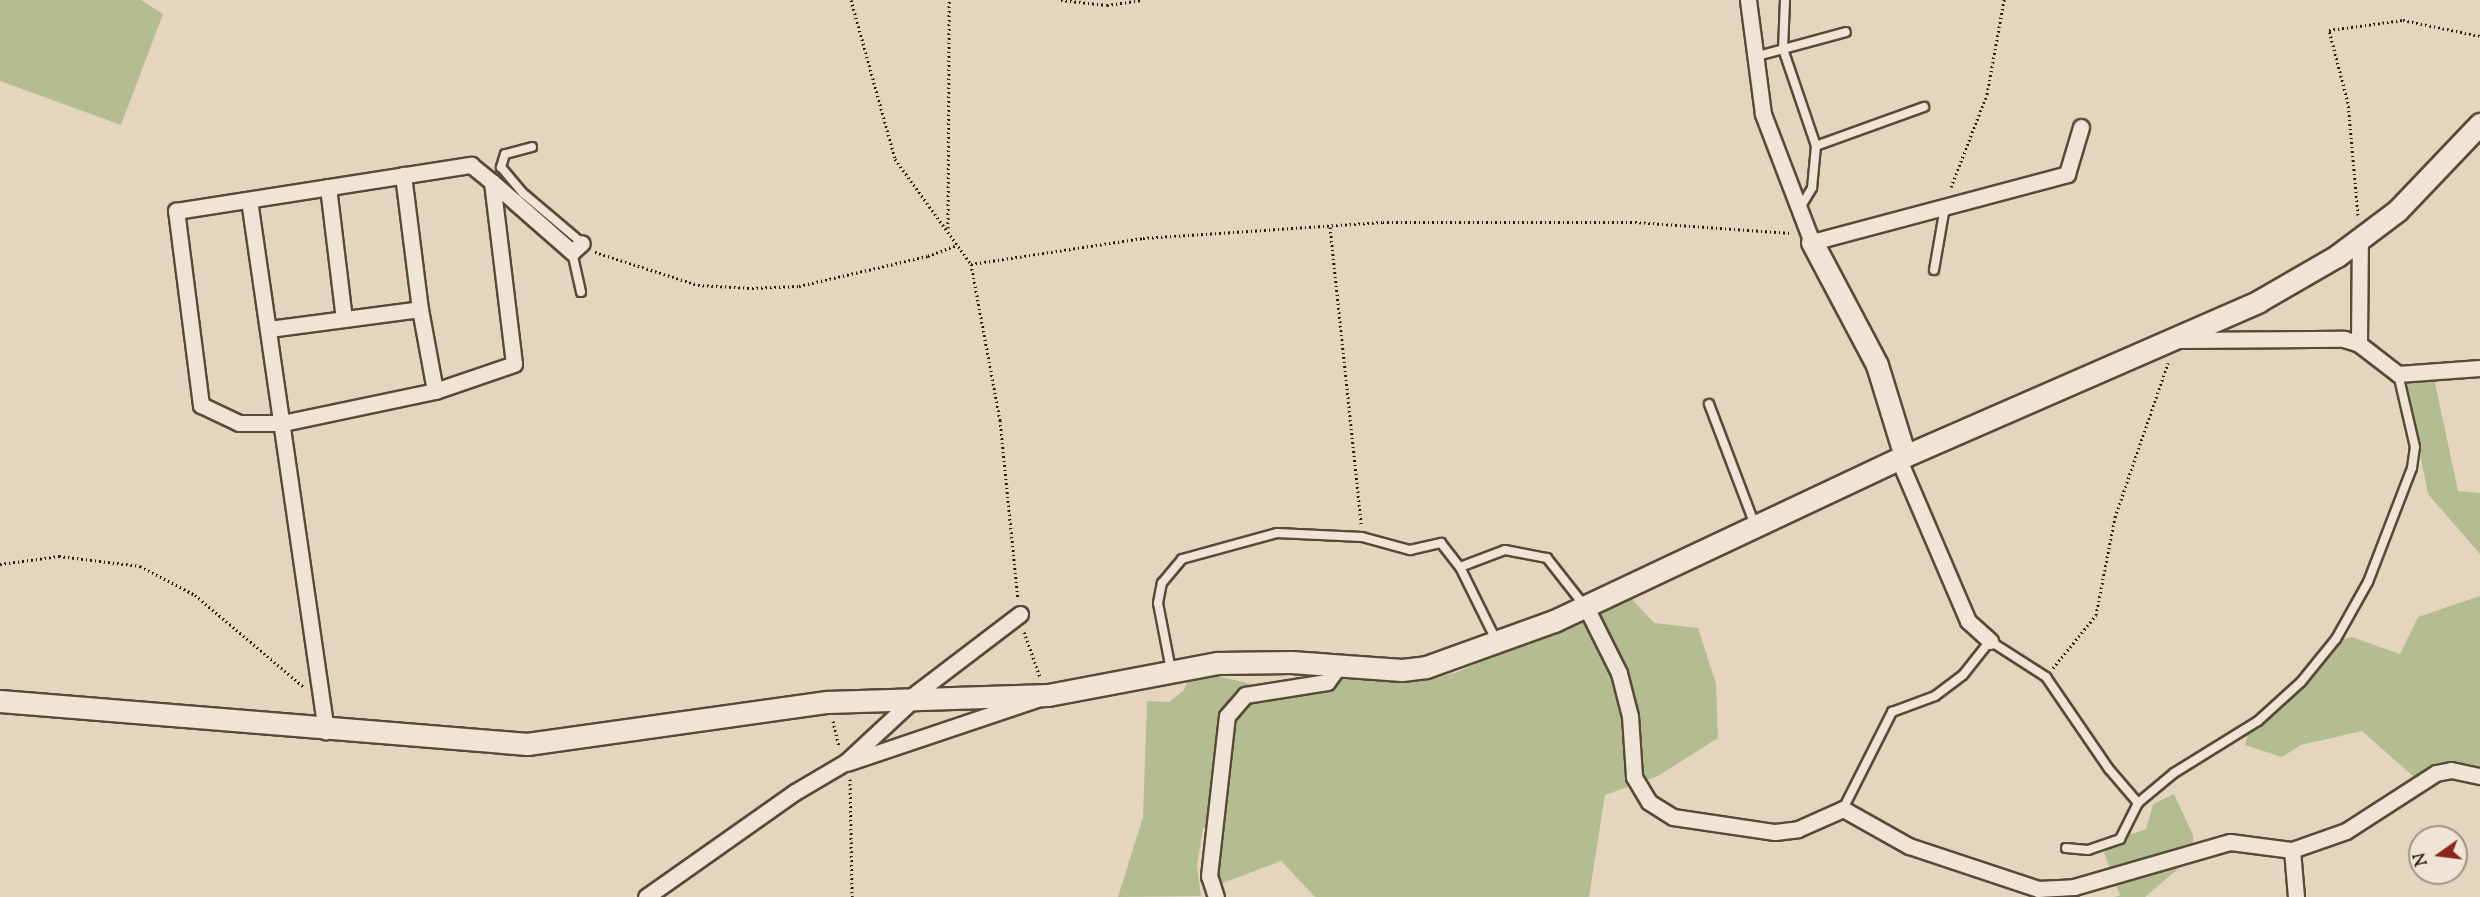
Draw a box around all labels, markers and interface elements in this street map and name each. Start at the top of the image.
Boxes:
north arrow [2408,825,2468,885]
text: N [2409,850,2435,868]

